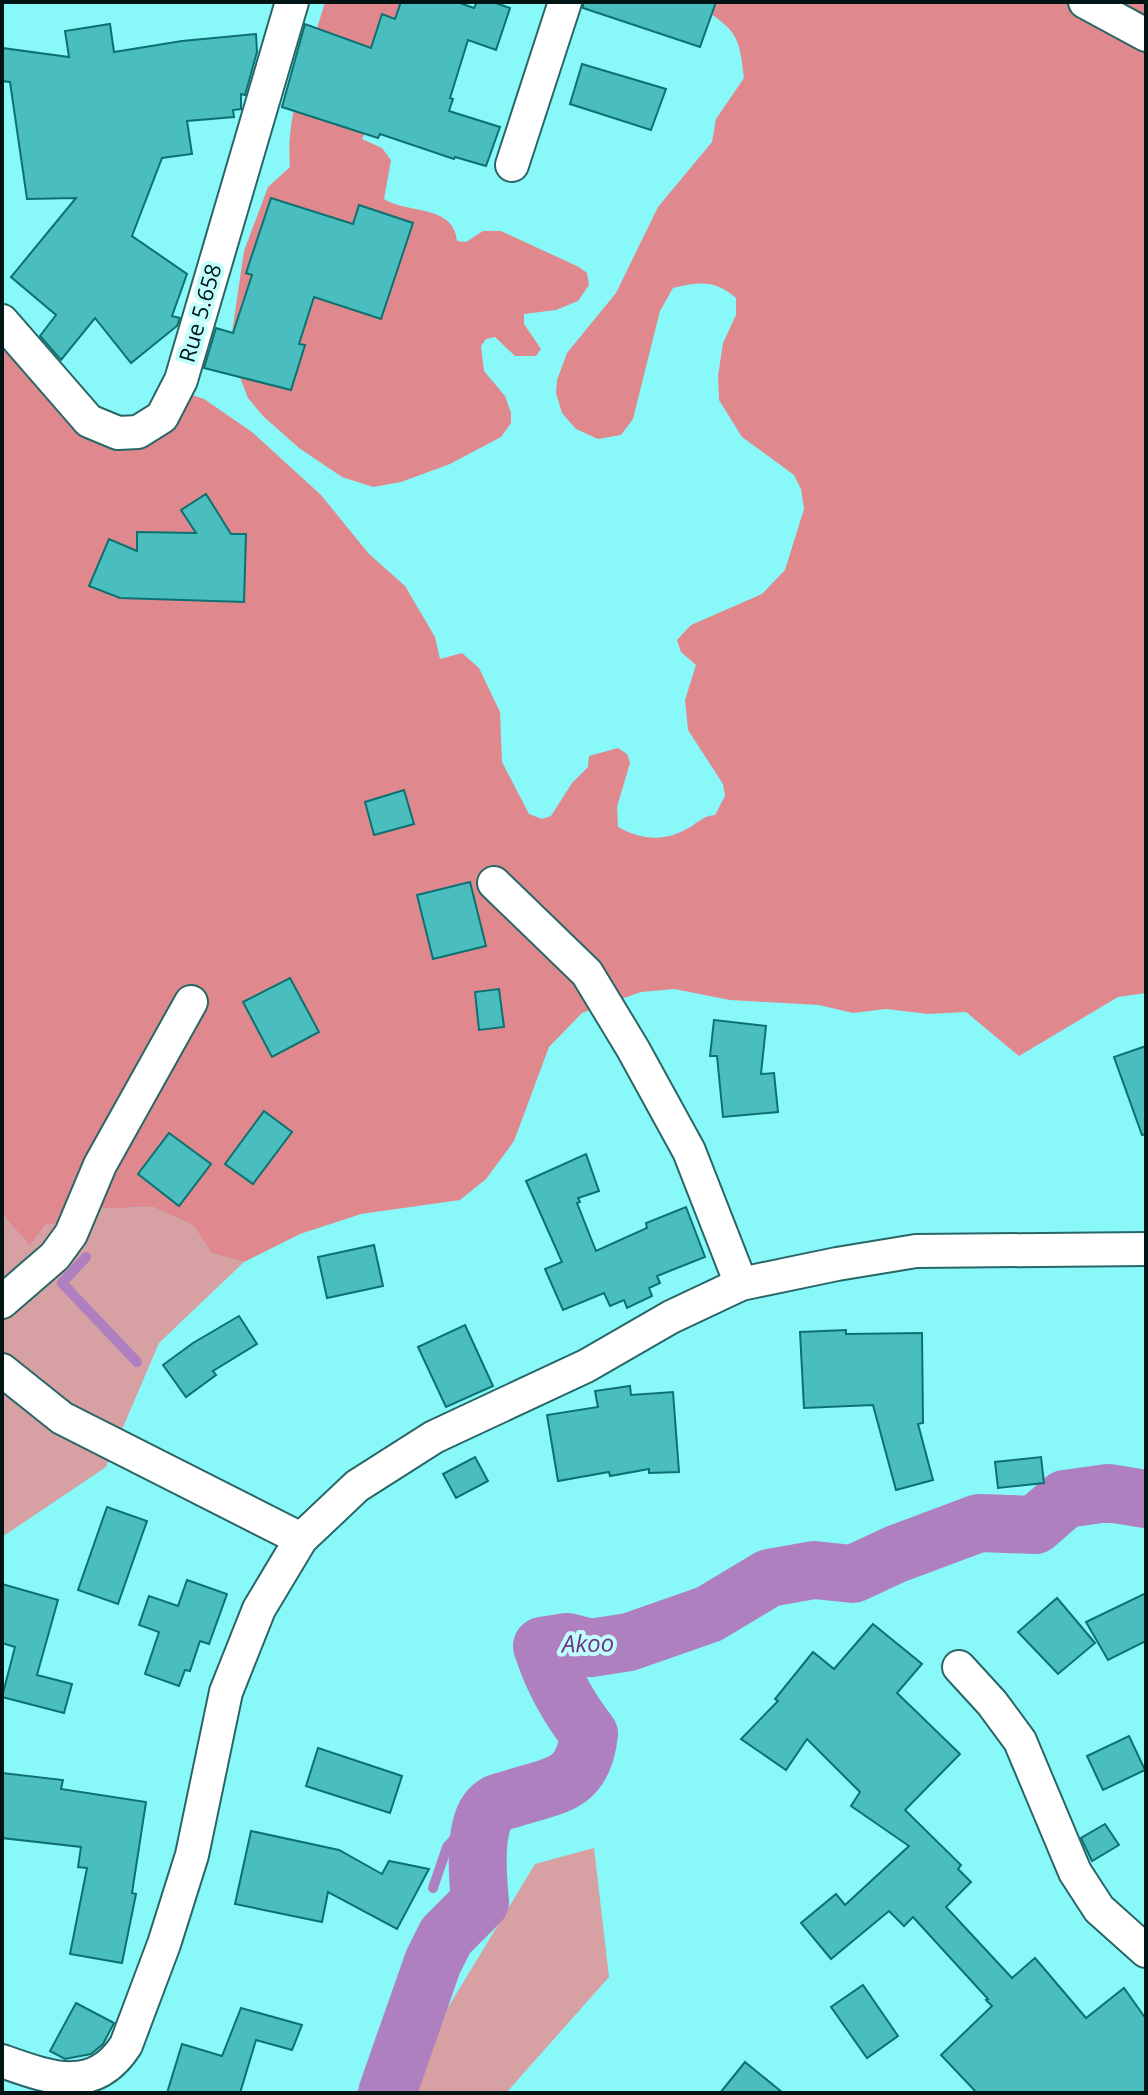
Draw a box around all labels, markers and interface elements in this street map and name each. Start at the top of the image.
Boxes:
street label: Rue 5.658 [171,260,227,366]
water label: Akoo [560,1626,614,1659]

